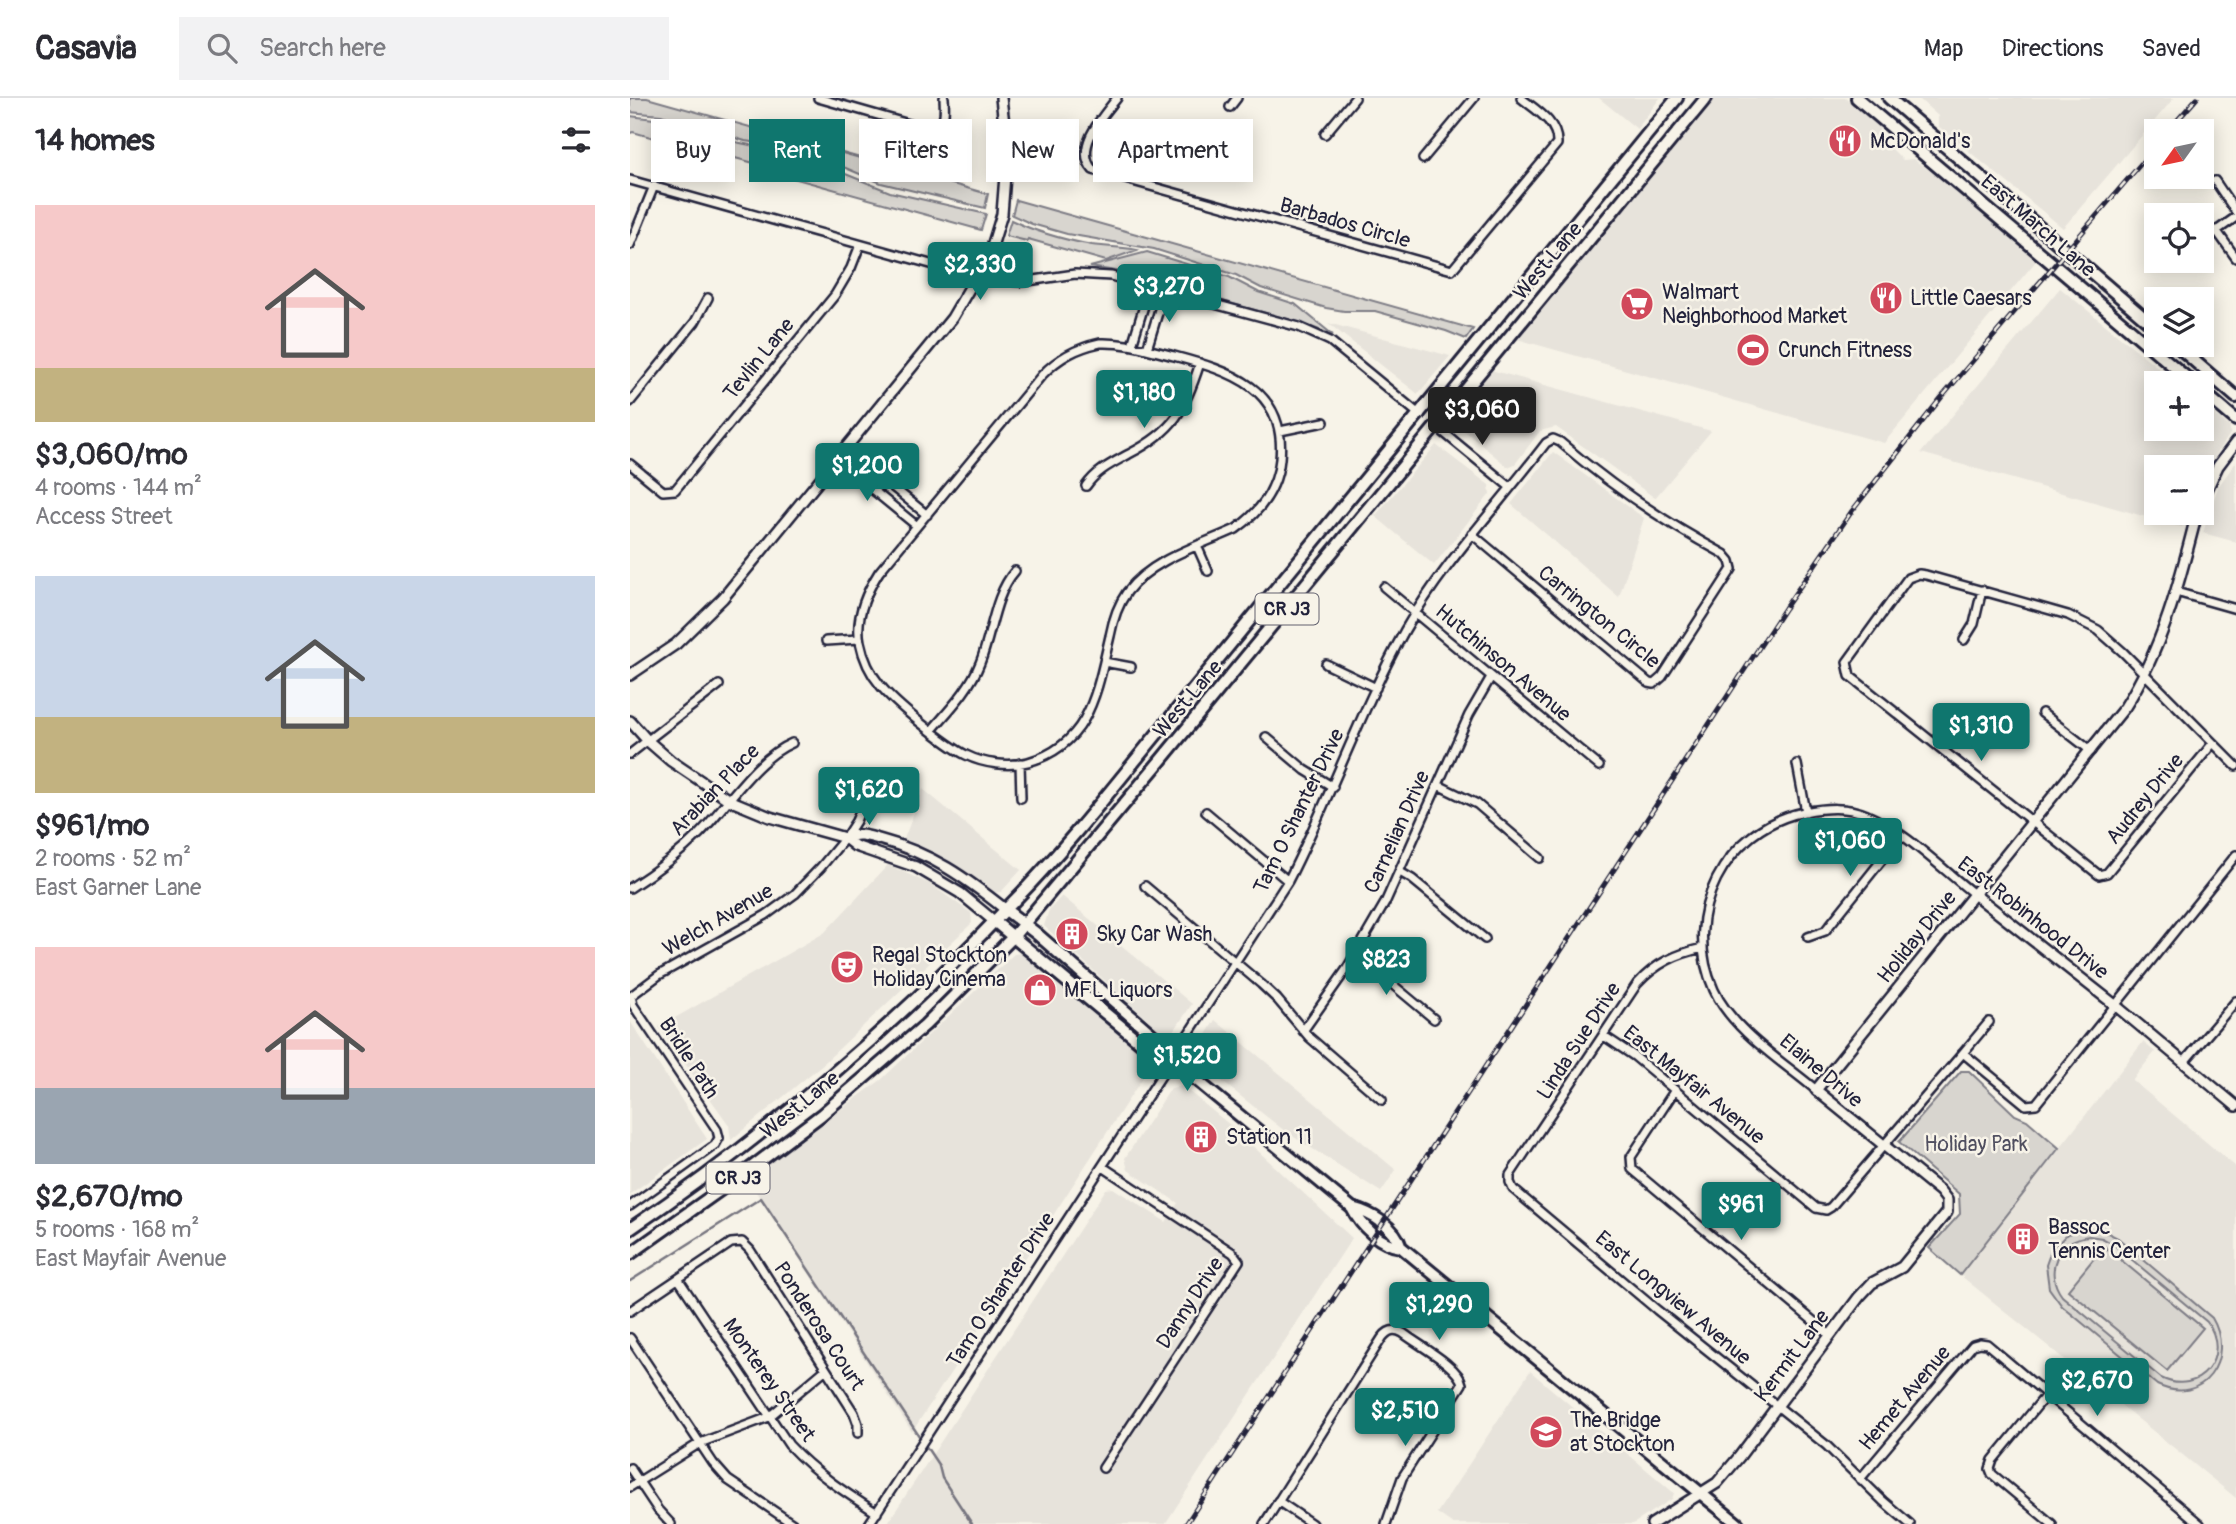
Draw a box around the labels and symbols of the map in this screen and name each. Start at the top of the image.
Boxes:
north arrow [2144,119,2214,189]
restaurant icon: McDonald's [1826,122,1864,160]
place label: McDonald's [1870,128,1971,155]
street label: East March Lane [1975,169,2102,284]
street label: Barbados Circle [1277,191,1414,255]
street label: West Lane [1507,216,1589,306]
pin: $2,330 [923,242,1037,302]
pin: $3,270 [1112,264,1226,324]
place label: Walmart Neighborhood Market [1662,279,1848,330]
restaurant icon: Little Caesars [1867,279,1905,317]
supermarket icon: Walmart Neighborhood Market [1618,285,1656,323]
place label: Little Caesars [1910,285,2032,312]
street label: Tevlin Lane [718,312,801,406]
sports icon: Crunch Fitness [1734,331,1772,369]
place label: Crunch Fitness [1778,337,1912,364]
pin: $1,180 [1087,370,1201,430]
pin: $3,060 [1425,388,1539,447]
pin: $1,200 [810,444,924,503]
street label: Carrington Circle [1532,559,1666,675]
road number: CR J3 [1256,594,1318,624]
street label: Hutchinson Avenue [1429,598,1577,728]
street label: West Lane [1147,654,1229,744]
pin: $1,310 [1924,704,2038,763]
street label: Tam O Shanter Drive [1247,724,1351,898]
street label: Arabian Place [664,738,766,842]
street label: Audrey Drive [2100,747,2190,850]
street label: Carnelian Drive [1358,766,1436,898]
pin: $1,620 [812,768,926,827]
pin: $1,060 [1793,818,1907,878]
street label: East Robinhood Drive [1952,851,2114,986]
street label: Welch Avenue [658,877,779,962]
street label: Holiday Drive [1871,885,1963,989]
building icon: Sky Car Wash [1053,915,1091,953]
place label: Sky Car Wash [1096,921,1212,948]
pin: $823 [1345,937,1427,997]
place label: Regal Stockton Holiday Cinema [872,942,1007,993]
theatre icon: Regal Stockton Holiday Cinema [828,948,866,986]
shop icon: MFL Liquors [1021,971,1059,1009]
place label: MFL Liquors [1064,977,1173,1004]
street label: Linda Sue Drive [1531,977,1627,1105]
street label: Bridle Path [653,1012,725,1104]
street label: East Mayfair Avenue [1618,1020,1771,1151]
street label: Elaine Drive [1774,1028,1869,1114]
pin: $1,520 [1130,1034,1244,1093]
street label: West Lane [755,1065,845,1145]
building icon: Station 11 [1182,1118,1220,1156]
place label: Station 11 [1226,1124,1312,1151]
park label: Holiday Park [1924,1131,2028,1158]
road number: CR J3 [706,1162,770,1194]
pin: $961 [1700,1182,1782,1242]
street label: Tam O Shanter Drive [941,1207,1062,1373]
place label: Bassoc Tennis Center [2048,1214,2171,1265]
building icon: Bassoc Tennis Center [2004,1220,2042,1258]
street label: East Longview Avenue [1590,1225,1757,1372]
street label: Danny Drive [1150,1251,1230,1354]
street label: Ponderosa Court [767,1256,871,1396]
pin: $1,290 [1382,1282,1496,1342]
street label: Kermit Lane [1748,1304,1836,1408]
street label: Monterey Street [716,1313,822,1447]
street label: Hemet Avenue [1853,1339,1957,1456]
pin: $2,670 [2040,1358,2154,1418]
pin: $2,510 [1348,1388,1462,1448]
place label: The Bridge at Stockton [1570,1407,1675,1458]
school or university icon: The Bridge at Stockton [1527,1413,1565,1451]

